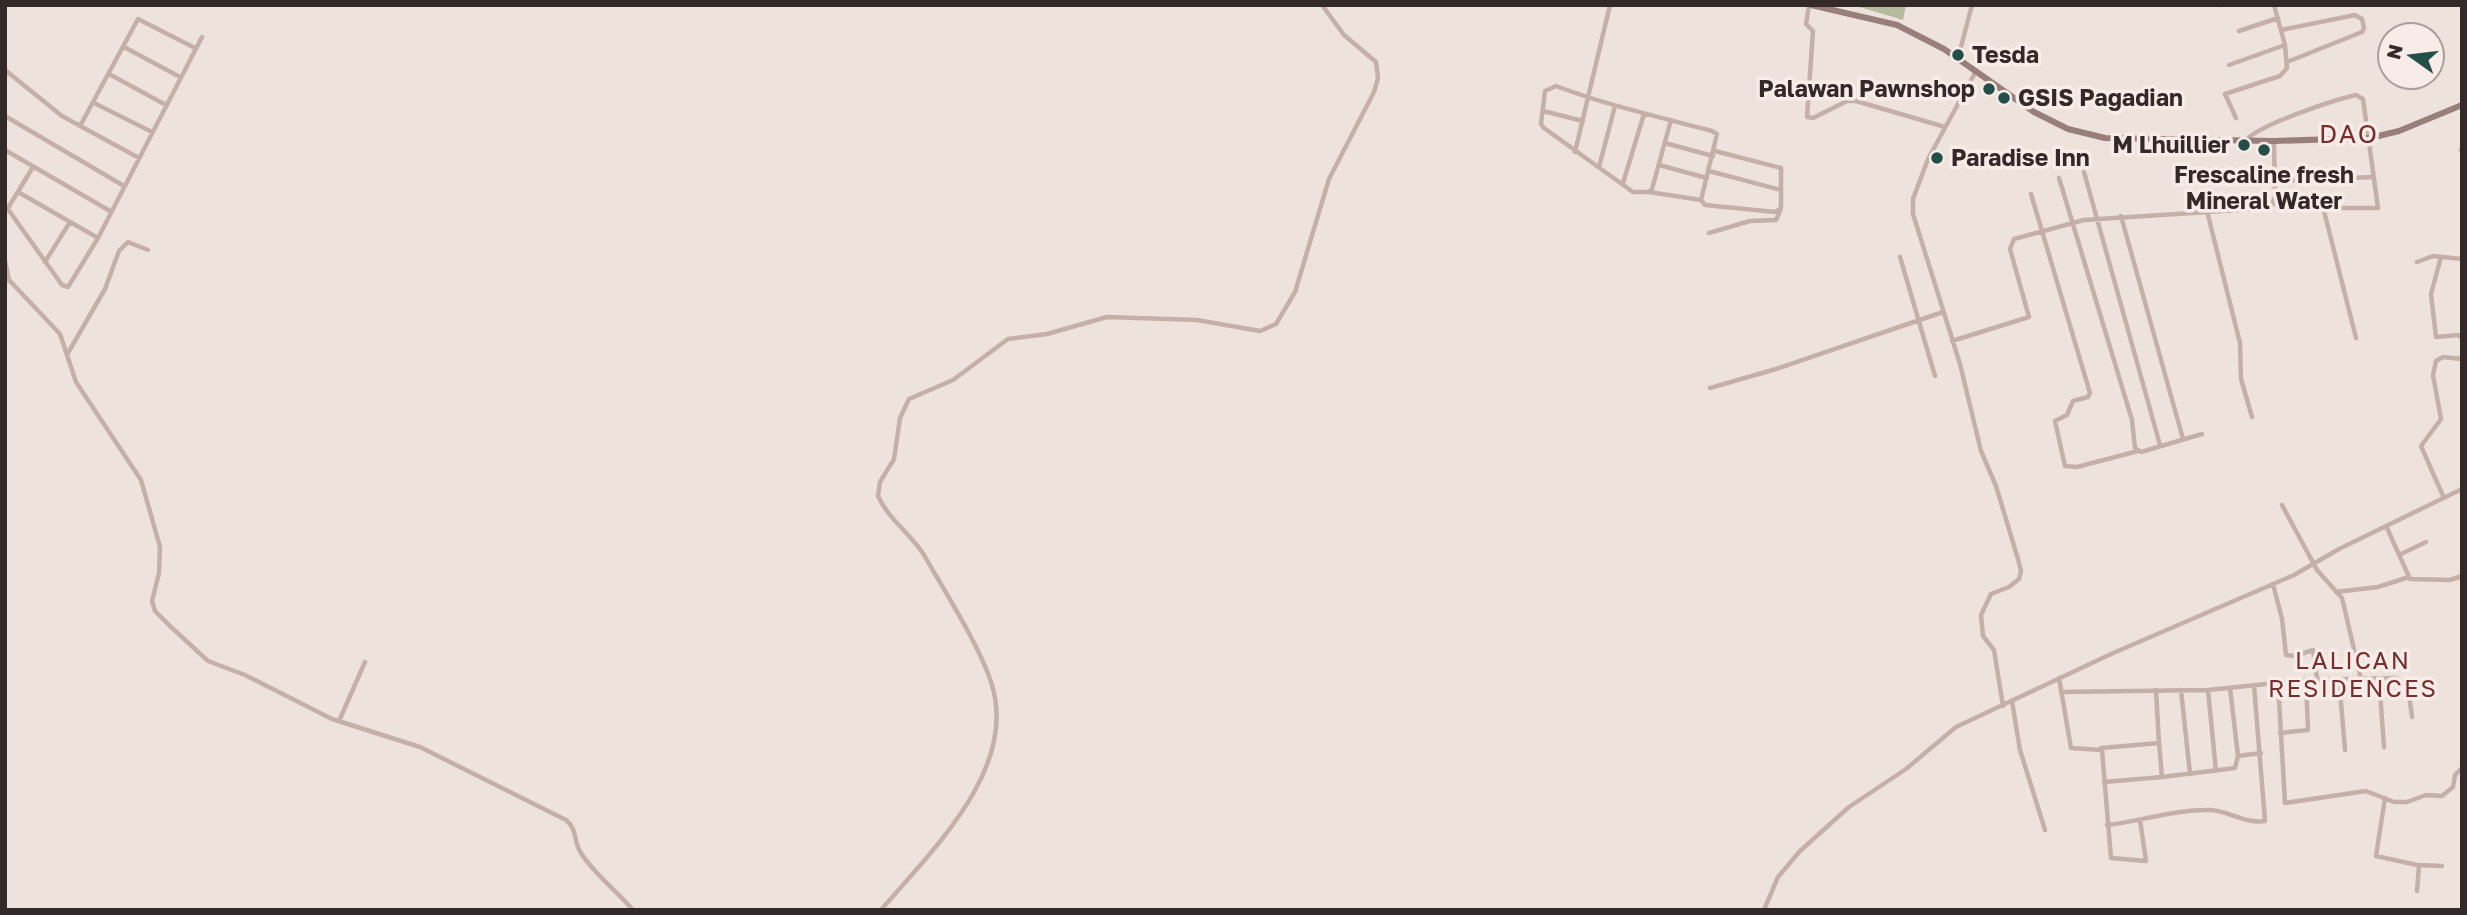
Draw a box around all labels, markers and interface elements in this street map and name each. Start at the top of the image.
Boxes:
north arrow [2376,21,2446,91]
place label: Tesda [1972,40,2039,68]
text: N [2381,42,2407,62]
marker: Tesda [1950,47,1966,63]
place label: Palawan Pawnshop [1758,74,1975,102]
marker: Palawan Pawnshop [1981,81,1997,97]
place label: GSIS Pagadian [2018,83,2183,111]
marker: GSIS Pagadian [1996,90,2012,106]
district label: DAO [2319,118,2379,149]
place label: M Lhuillier [2113,130,2230,158]
marker: M Lhuillier [2236,137,2252,153]
marker: Frescaline fresh Mineral Water [2256,142,2272,158]
place label: Paradise Inn [1951,143,2090,171]
marker: Paradise Inn [1929,150,1945,166]
place label: Frescaline fresh Mineral Water [2174,160,2354,214]
district label: LALICAN RESIDENCES [2268,645,2438,702]

